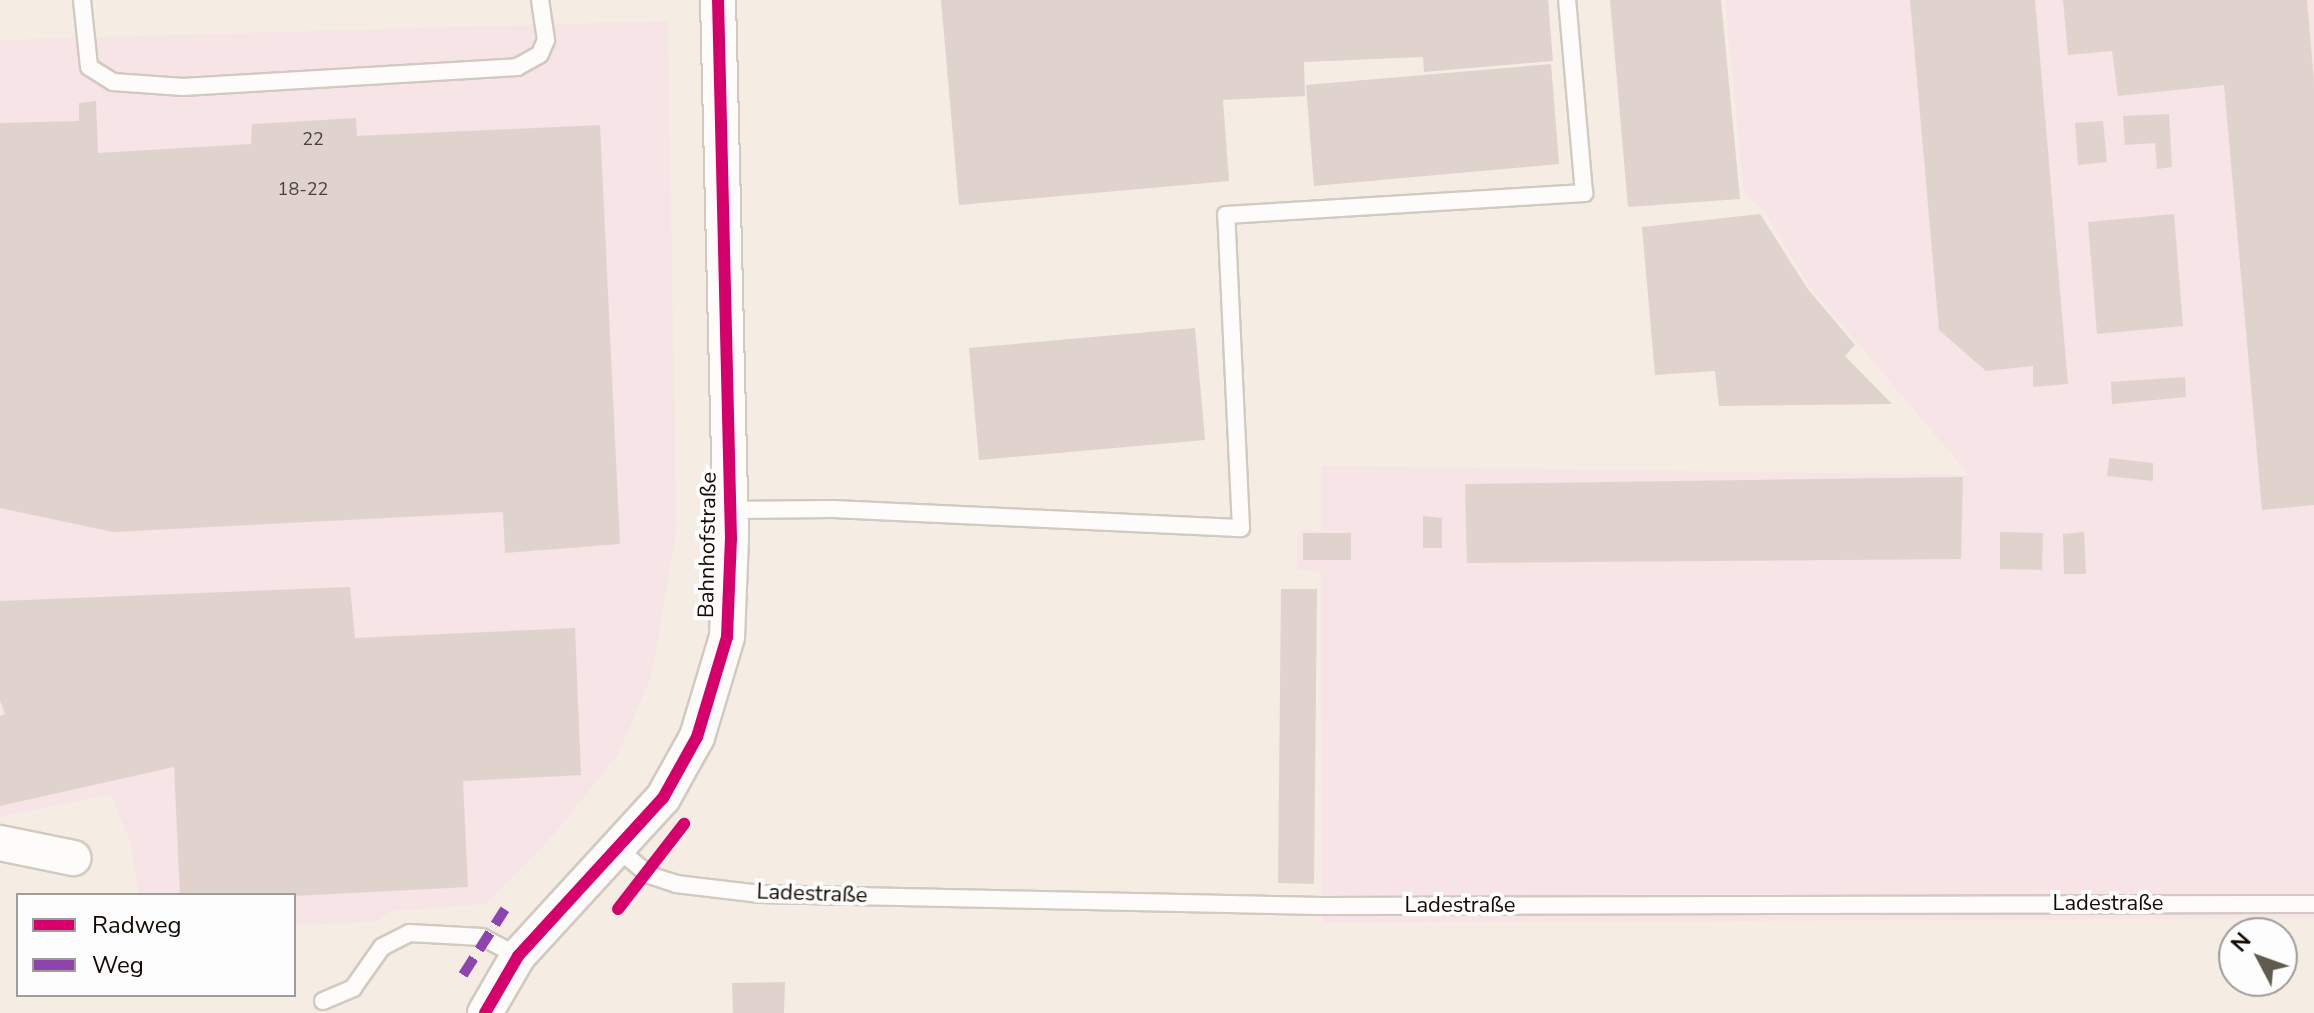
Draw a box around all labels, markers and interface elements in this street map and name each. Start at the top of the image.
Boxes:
house number: 22 [302,128,324,150]
house number: 18-22 [278,178,328,200]
street label: Bahnhofstraße [694,472,722,618]
street label: Ladestraße [756,879,868,909]
street label: Ladestraße [2053,891,2163,917]
legend [16,893,296,997]
street label: Ladestraße [1405,893,1515,919]
text: Radweg [92,909,182,941]
north arrow [2218,917,2298,997]
text: N [2225,927,2258,959]
text: Weg [92,949,144,981]

